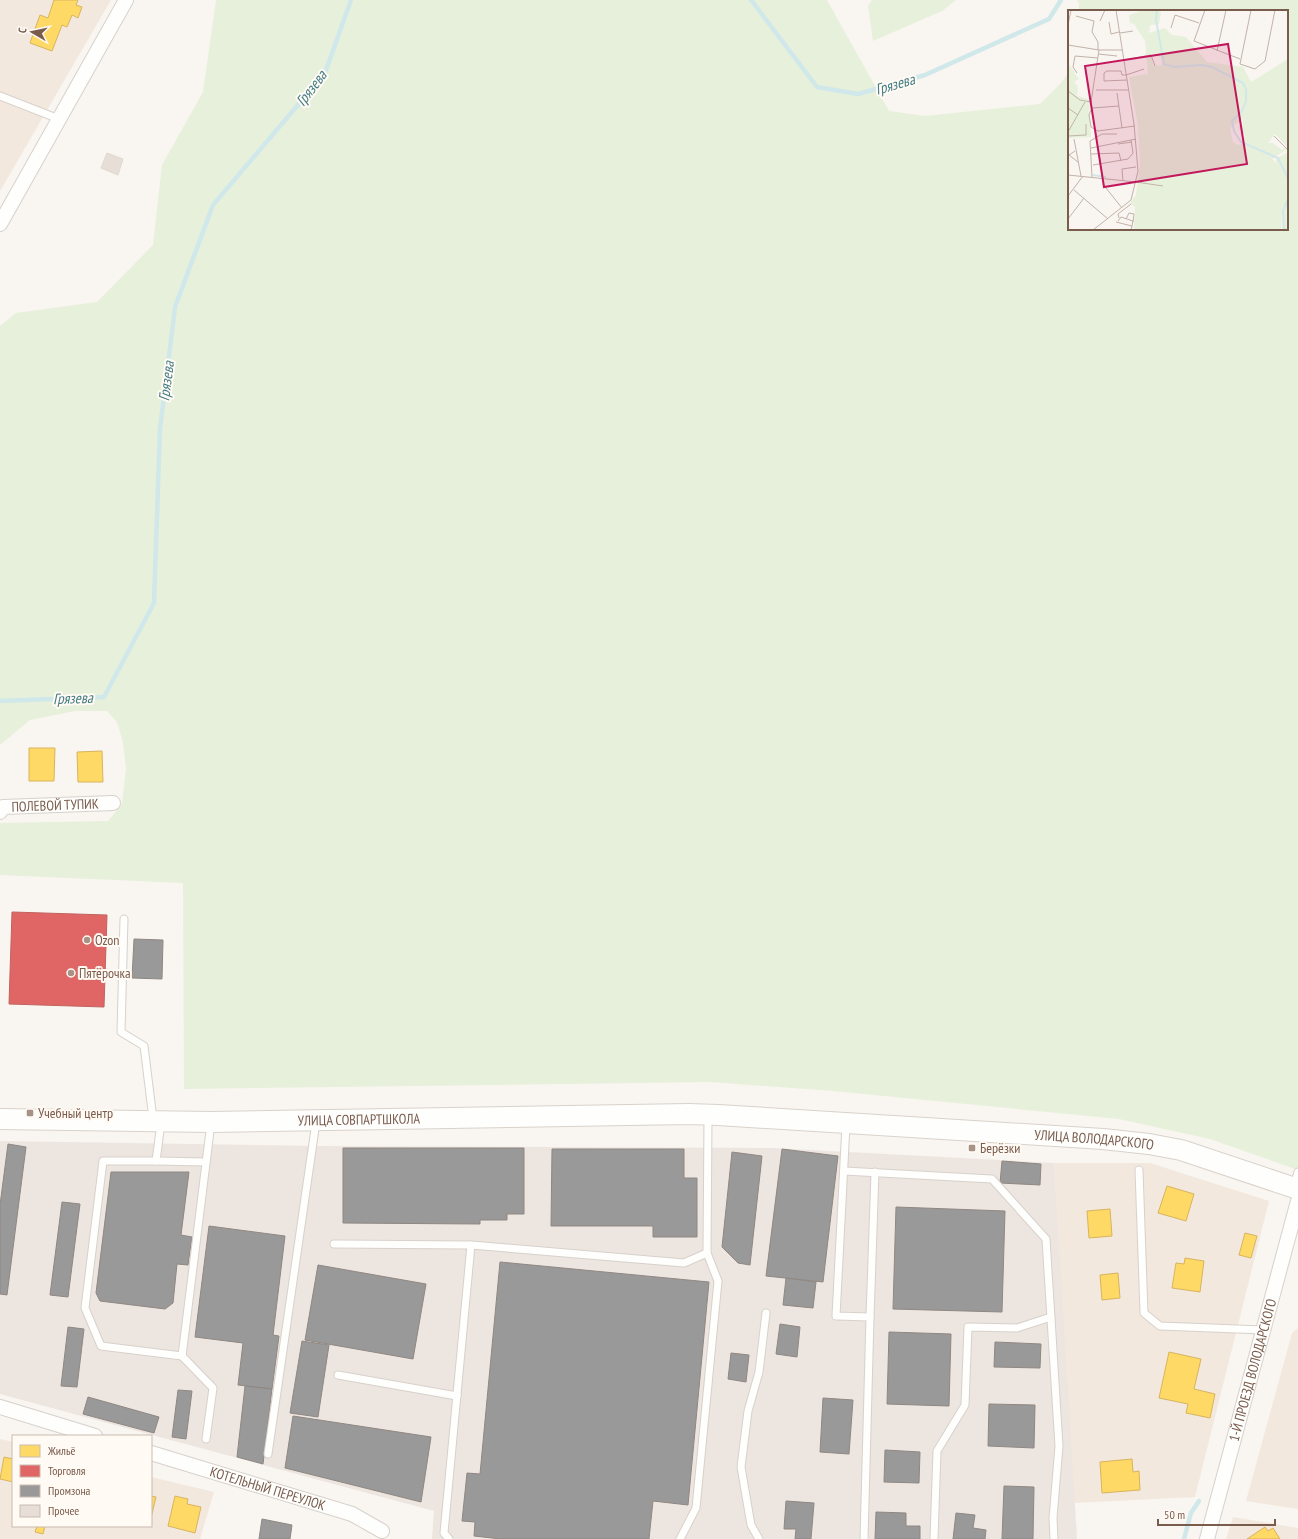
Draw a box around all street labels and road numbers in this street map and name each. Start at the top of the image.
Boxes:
street label: ПОЛЕВОЙ ТУПИК [11,795,99,816]
street label: УЛИЦА СОВПАРТШКОЛА [298,1109,421,1130]
street label: УЛИЦА ВОЛОДАРСКОГО [1034,1126,1156,1154]
street label: 1-Й ПРОЕЗД ВОЛОДАРСКОГО [1225,1296,1280,1443]
street label: КОТЕЛЬНЫЙ ПЕРЕУЛОК [208,1462,328,1514]

